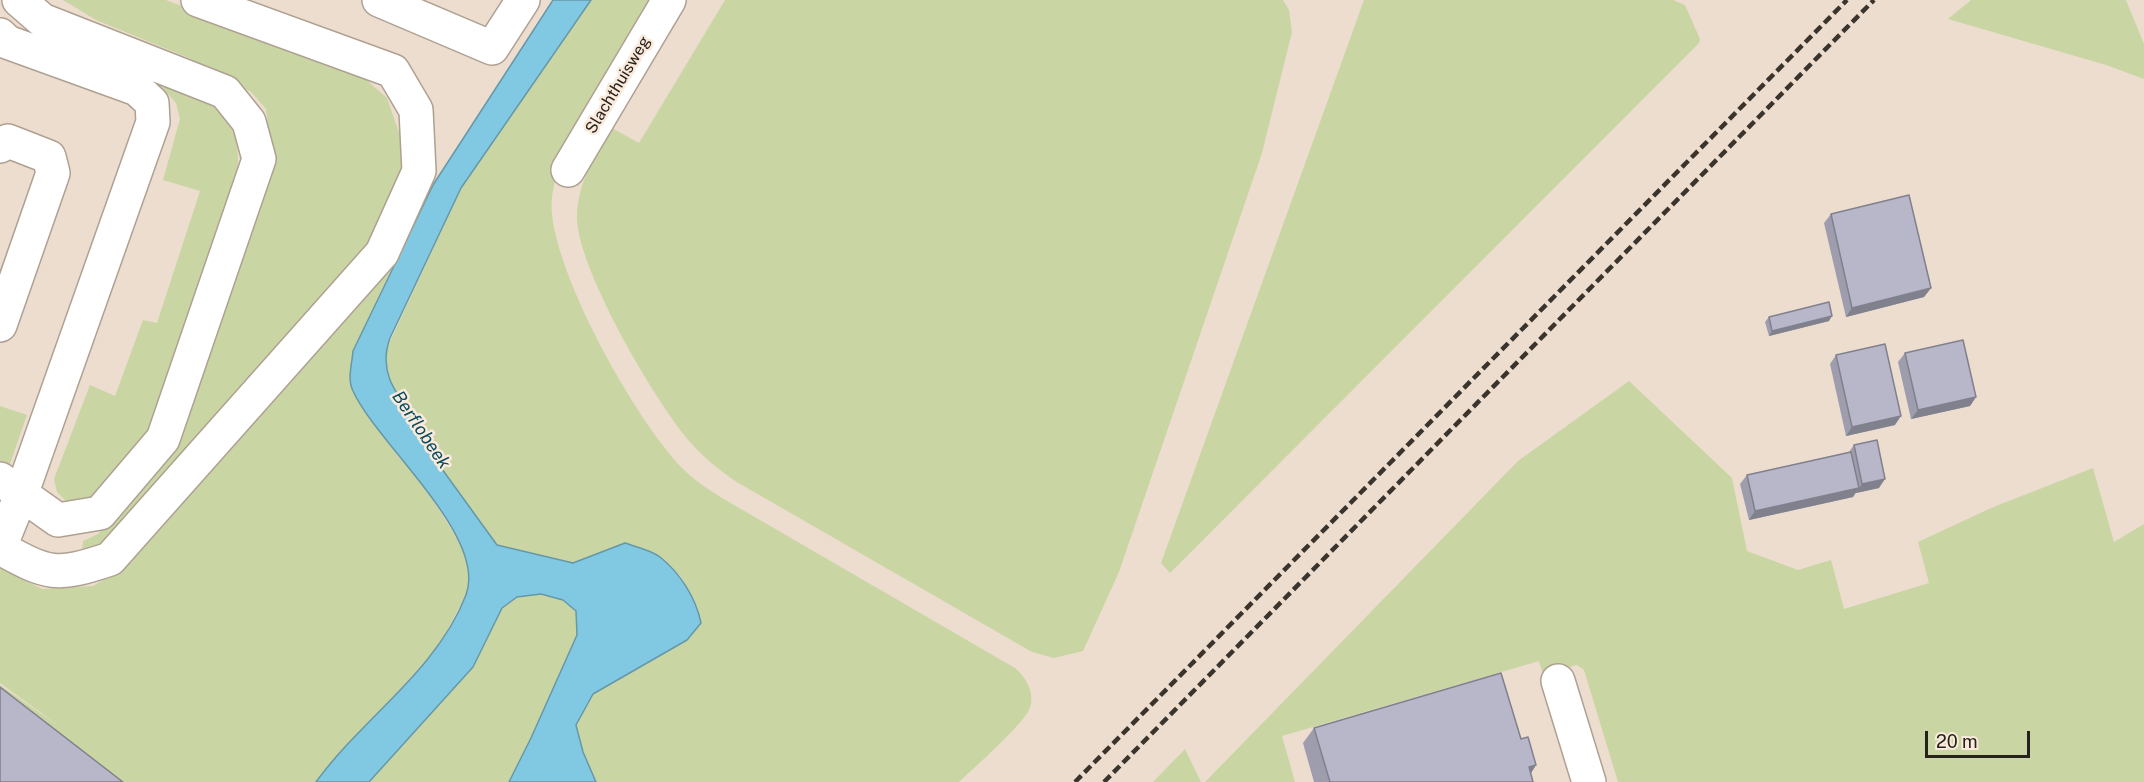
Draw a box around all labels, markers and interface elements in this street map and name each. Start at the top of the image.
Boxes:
street label: Slachthuisweg [581,33,655,137]
water label: Berflobeek [387,387,455,473]
scale bar [1928,719,2033,757]
text: 20 m [1936,731,1978,752]

